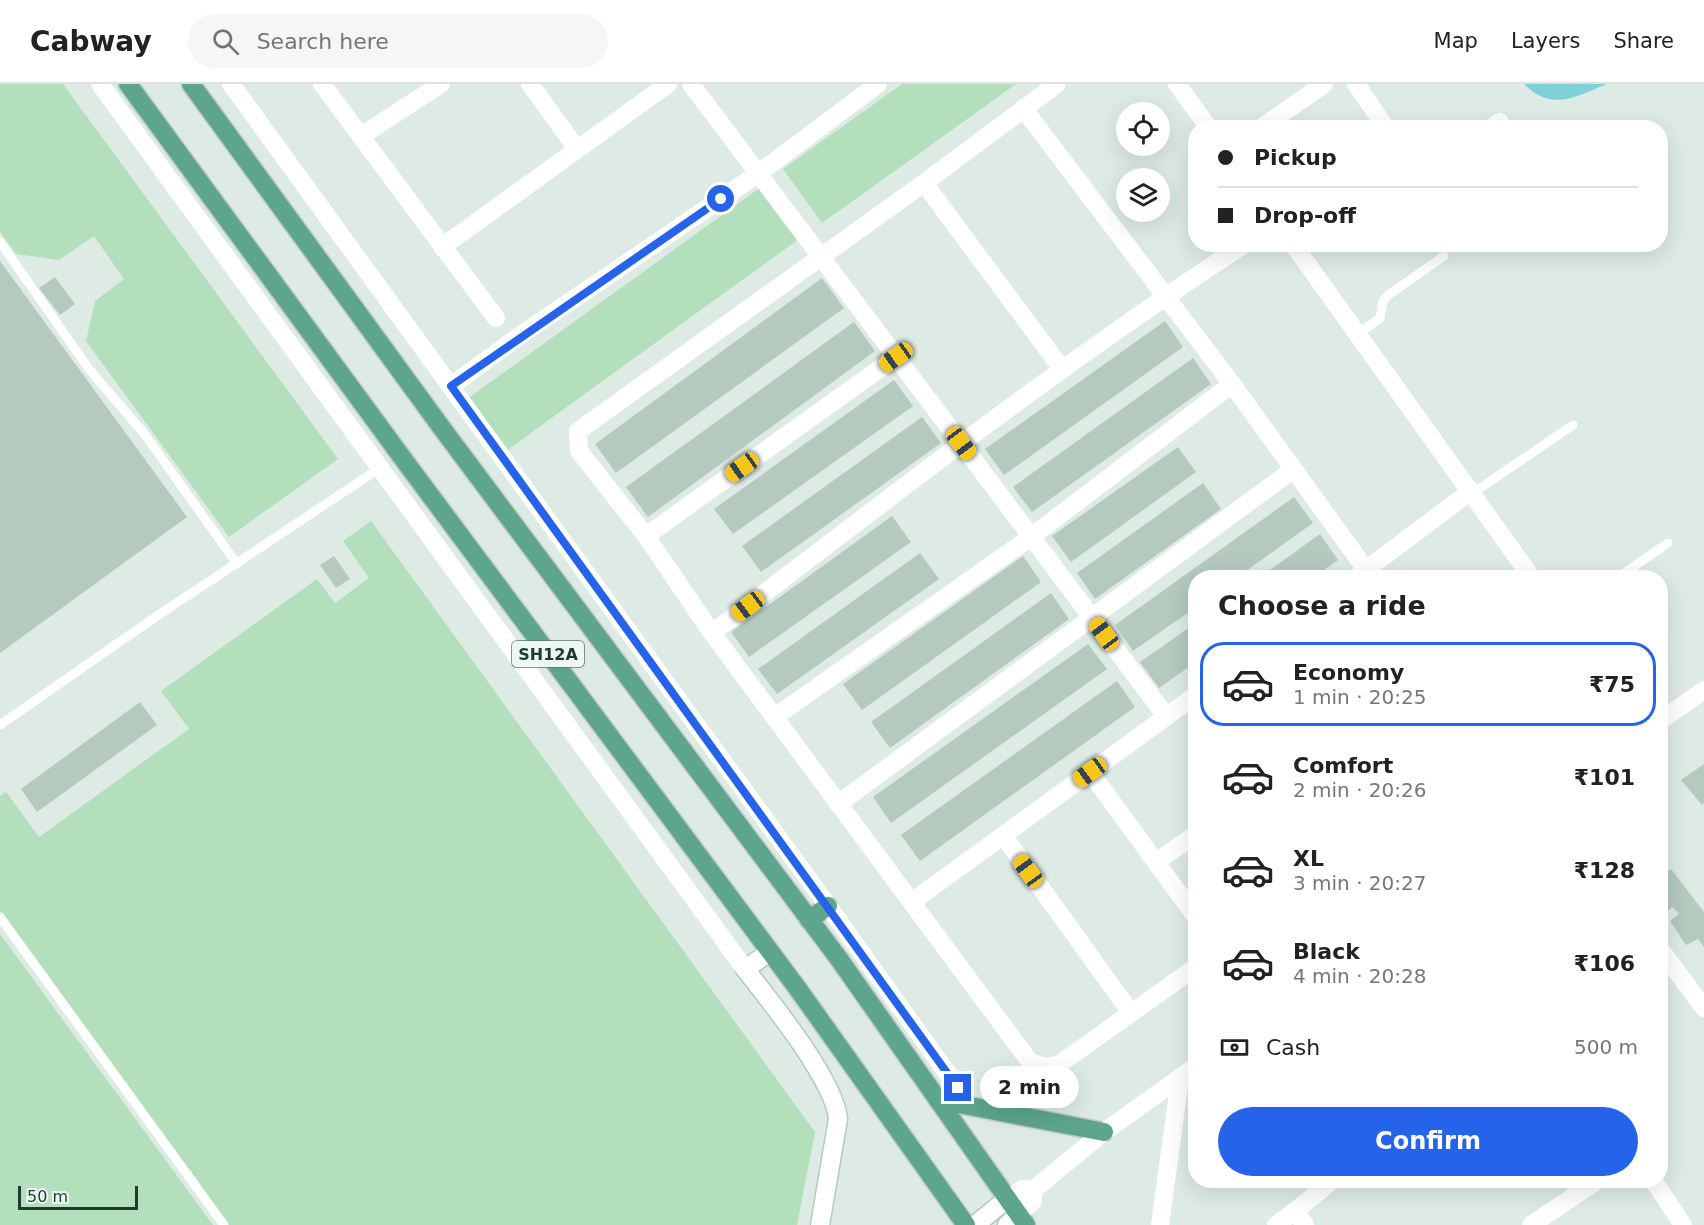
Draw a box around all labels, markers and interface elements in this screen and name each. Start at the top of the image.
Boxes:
search box [188,14,608,68]
text: Cabway [30,25,152,58]
icon: search [209,25,242,58]
text: Search here [257,29,389,54]
text: Map [1434,29,1478,53]
text: Layers [1511,29,1580,53]
text: Share [1613,29,1674,53]
map controls [1116,102,1170,222]
button: locate [1116,102,1170,156]
text: Pickup [1254,145,1337,170]
button: layers [1116,168,1170,222]
route start [707,185,734,212]
text: Drop-off [1254,203,1356,228]
car [876,339,916,375]
car [943,423,979,463]
car [722,449,762,485]
car [728,588,768,624]
text: Choose a ride [1218,590,1426,621]
car [1086,614,1122,654]
road number: SH12A [512,641,584,667]
icon: car [1221,657,1275,711]
text: Economy [1293,660,1404,685]
text: ₹75 [1589,672,1635,697]
text: 1 min · 20:25 [1293,685,1427,709]
icon: car [1221,750,1275,804]
text: Comfort [1293,753,1393,778]
car [1070,754,1110,790]
text: ₹101 [1574,765,1635,790]
text: 2 min · 20:26 [1293,778,1427,802]
icon: car [1221,843,1275,897]
text: XL [1293,846,1324,871]
car [1010,851,1046,891]
text: ₹128 [1574,858,1635,883]
text: 3 min · 20:27 [1293,871,1427,895]
icon: car [1221,936,1275,990]
text: Black [1293,939,1360,964]
text: ₹106 [1574,951,1635,976]
text: 4 min · 20:28 [1293,964,1427,988]
icon: cash [1218,1031,1251,1064]
text: Cash [1266,1035,1320,1060]
text: 500 m [1574,1035,1638,1059]
callout: 2 min [979,1067,1078,1109]
route end [944,1074,971,1101]
text: 2 min [998,1075,1061,1099]
button: Confirm [1218,1107,1638,1176]
scale bar [18,1183,138,1210]
text: 50 m [27,1187,68,1206]

